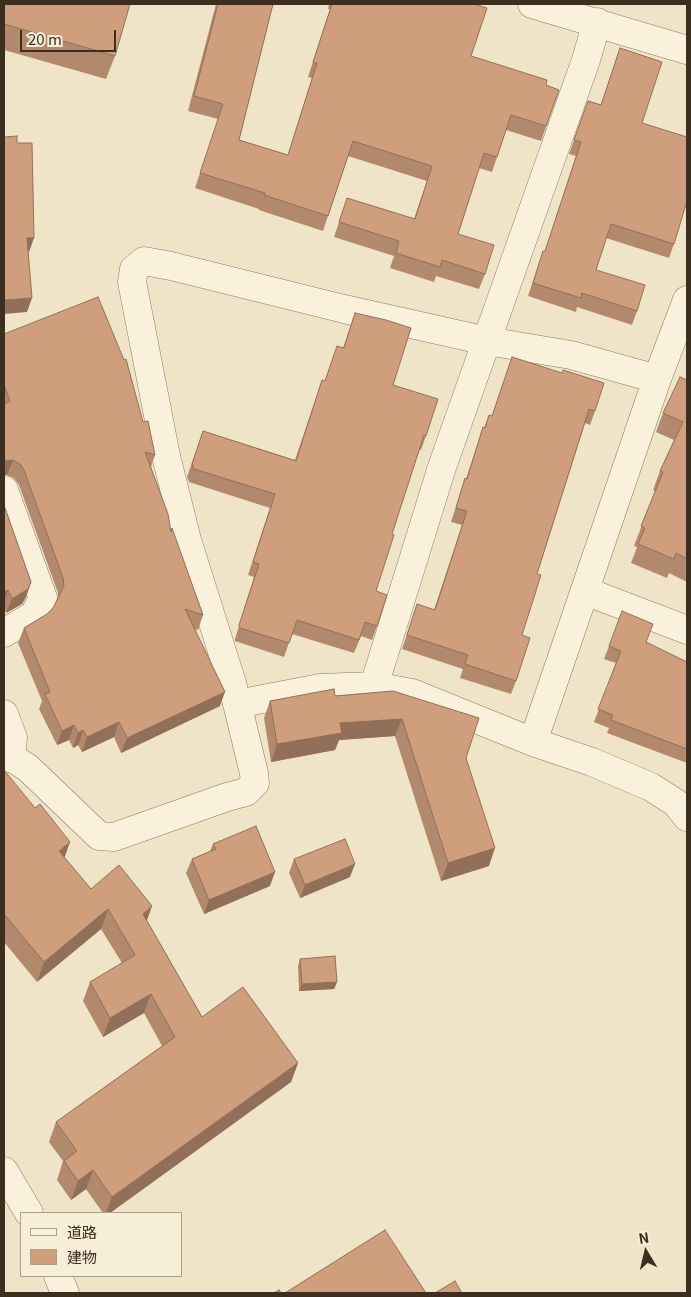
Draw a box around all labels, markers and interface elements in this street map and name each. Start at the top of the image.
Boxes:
scale bar [22,20,119,52]
text: 20 m [28,28,62,49]
legend [20,1212,182,1277]
text: 道路 [67,1221,97,1242]
text: N [637,1226,650,1248]
north arrow [621,1227,671,1277]
text: 建物 [67,1246,97,1267]

